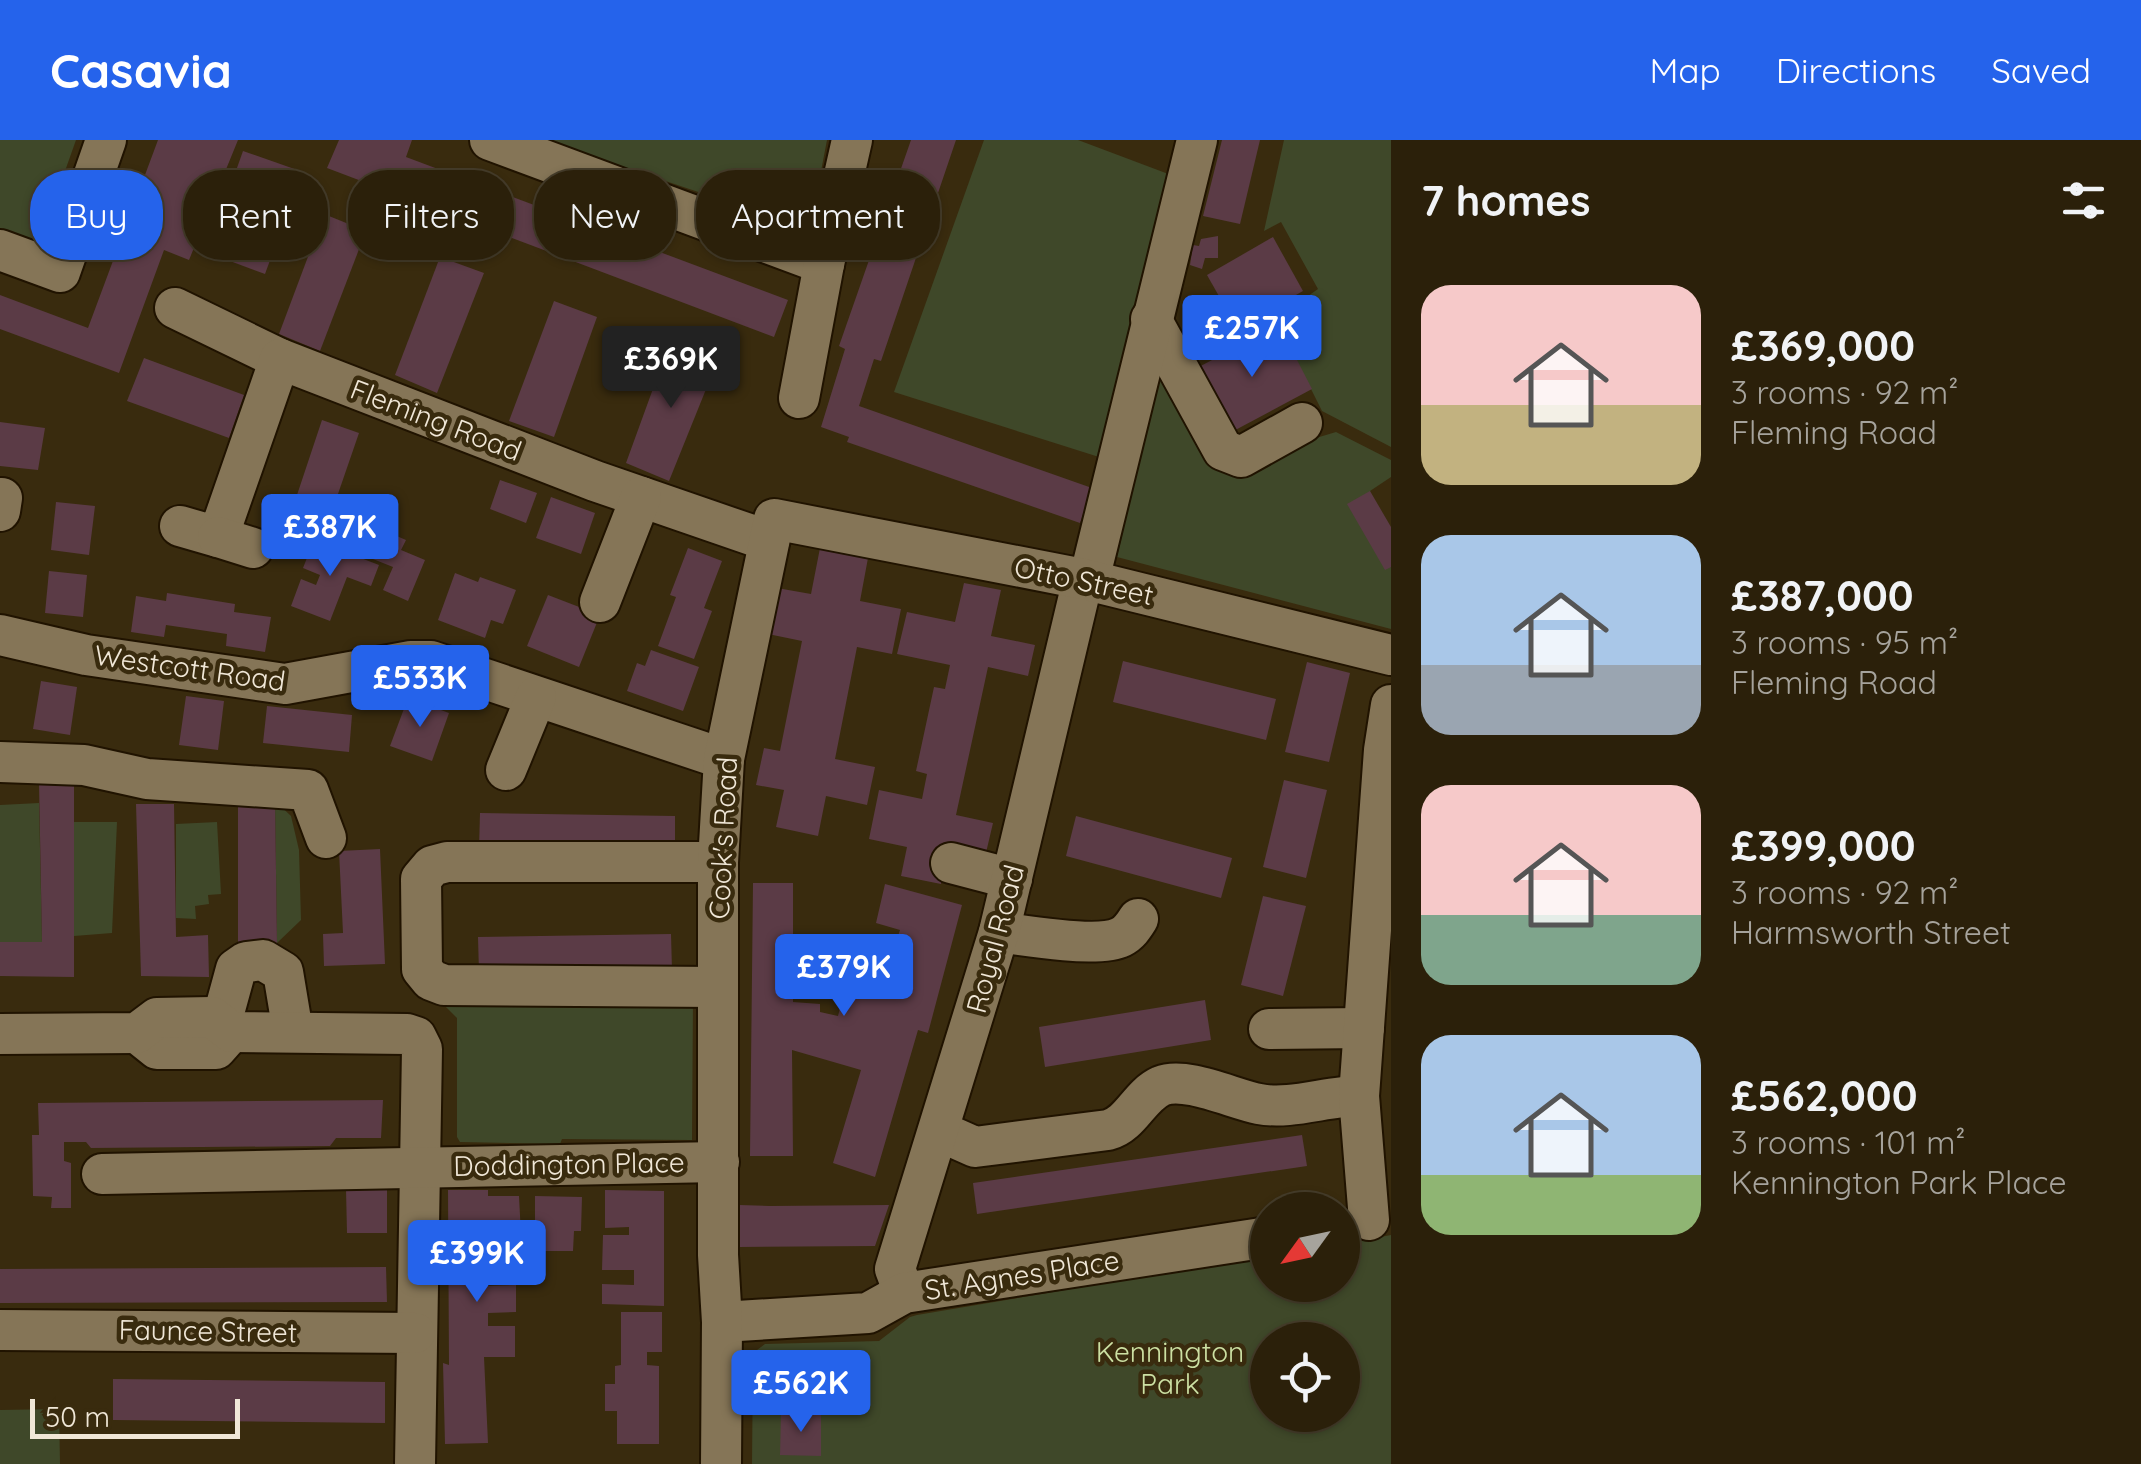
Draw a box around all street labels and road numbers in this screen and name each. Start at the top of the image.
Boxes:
street label: Fleming Road [346,371,527,468]
street label: Otto Street [1011,549,1157,612]
street label: Westcott Road [92,637,288,698]
street label: Cook's Road [701,756,744,920]
street label: Royal Road [958,861,1031,1017]
street label: Doddington Place [453,1144,685,1183]
street label: St. Agnes Place [922,1242,1122,1307]
street label: Faunce Street [118,1311,298,1350]

